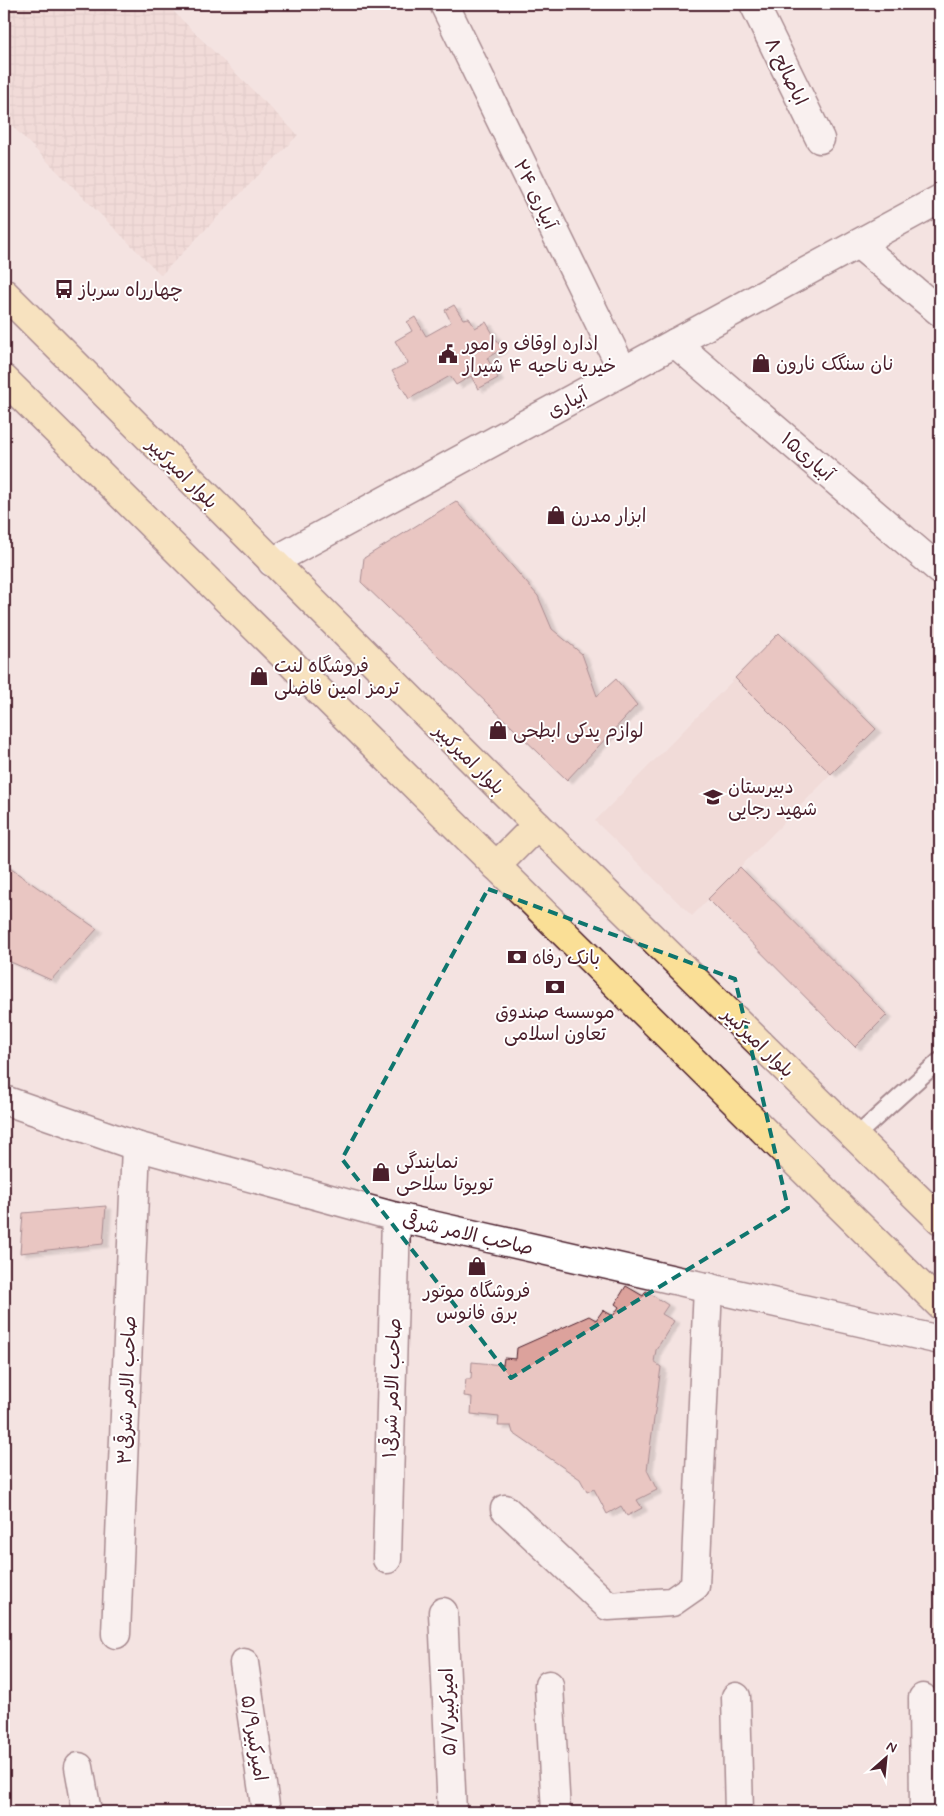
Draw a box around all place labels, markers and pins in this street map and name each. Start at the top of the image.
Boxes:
bus stop icon: چهارراه سرباز [53,278,75,300]
place label: چهارراه سرباز [77,278,183,303]
place label: اداره اوقاف و امور خیریه ناحیه ۴ شیراز [461,332,616,379]
public building icon: اداره اوقاف و امور خیریه ناحیه ۴ شیراز [437,343,459,365]
shop icon: نان سنگک نارون [750,352,772,374]
place label: نان سنگک نارون [776,352,893,377]
shop icon: ابزار مدرن [545,504,567,526]
place label: ابزار مدرن [571,504,646,529]
place label: فروشگاه لنت ترمز امین فاضلی [274,654,400,701]
shop icon: فروشگاه لنت ترمز امین فاضلی [248,665,270,687]
shop icon: لوازم یدکی ابطحی [487,719,509,741]
place label: لوازم یدکی ابطحی [513,719,644,745]
place label: دبیرستان شهید رجایی [728,775,817,822]
school or university icon: دبیرستان شهید رجایی [702,786,724,808]
bank icon: بانک رفاه [506,946,528,968]
place label: بانک رفاه [532,946,600,971]
bank icon: موسسه صندوق تعاون اسلامی [544,976,566,998]
place label: موسسه صندوق تعاون اسلامی [495,1000,615,1047]
place label: نمایندگی تویوتا سلاحی [396,1150,494,1197]
shop icon: نمایندگی تویوتا سلاحی [370,1161,392,1183]
shop icon: فروشگاه موتور برق فانوس [466,1255,488,1277]
place label: فروشگاه موتور برق فانوس [422,1279,530,1326]

